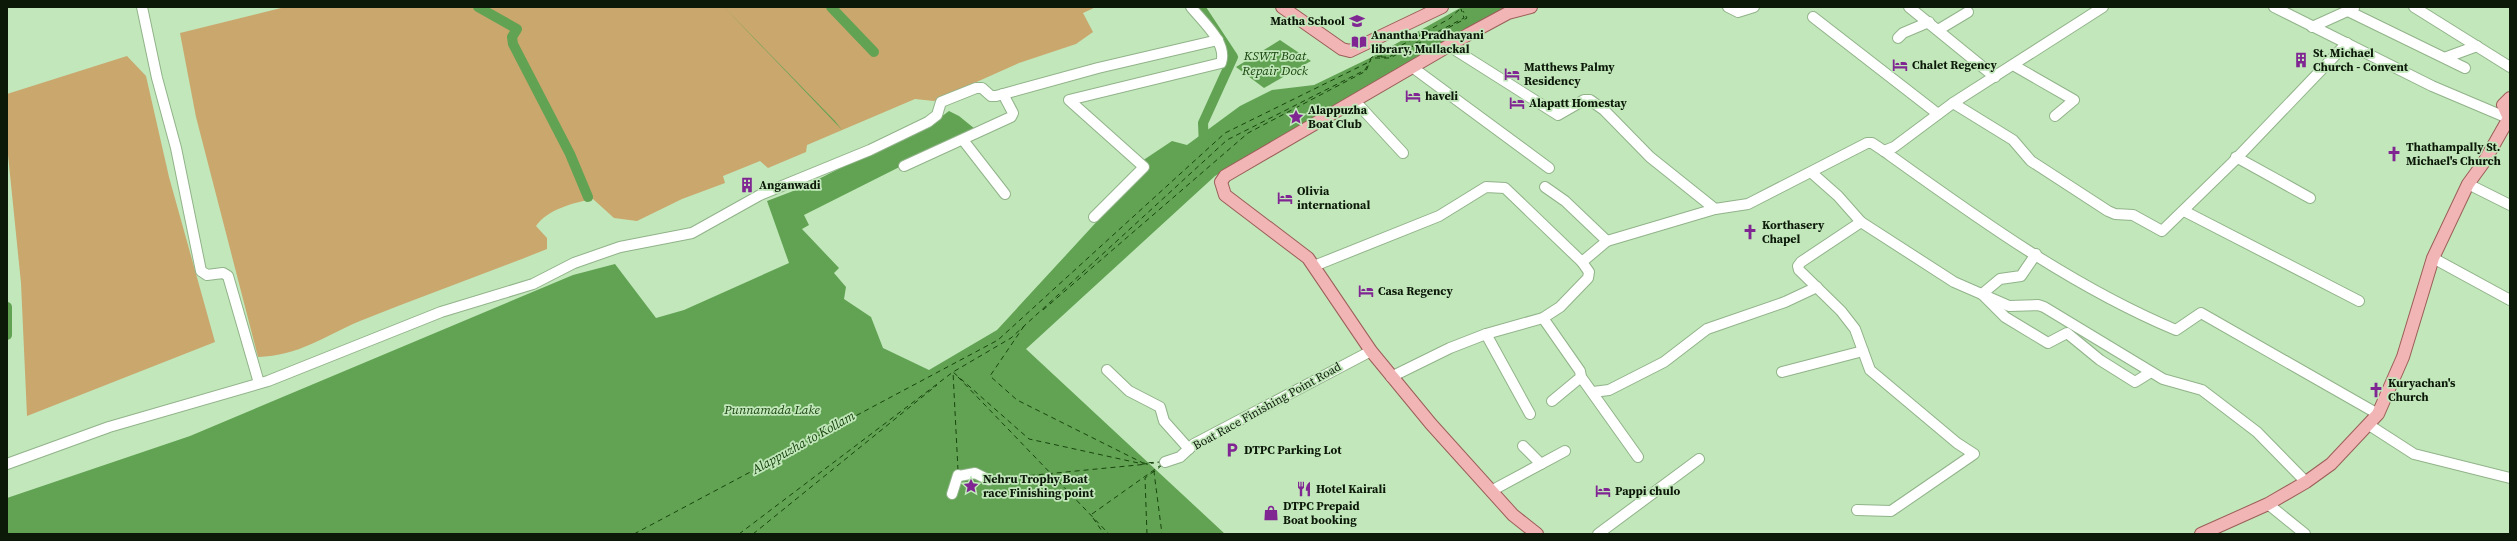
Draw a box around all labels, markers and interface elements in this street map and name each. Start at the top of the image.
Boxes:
school or university icon: Matha School [1348,12,1366,30]
place label: Matha School [1270,13,1345,29]
place label: Anantha Pradhayani library, Mullackal [1371,27,1484,57]
library icon: Anantha Pradhayani library, Mullackal [1350,33,1368,51]
place label: St. Michael Church - Convent [2313,45,2409,75]
water label: KSWT Boat Repair Dock [1241,47,1309,79]
building icon: St. Michael Church - Convent [2292,51,2310,69]
hotel icon: Chalet Regency [1891,56,1909,74]
place label: Chalet Regency [1912,57,1997,73]
place label: Matthews Palmy Residency [1524,59,1615,89]
hotel icon: Matthews Palmy Residency [1503,65,1521,83]
hotel icon: haveli [1404,87,1422,105]
place label: haveli [1425,88,1458,104]
hotel icon: Alapatt Homestay [1508,94,1526,112]
place label: Alapatt Homestay [1529,95,1627,111]
place label: Alappuzha Boat Club [1308,102,1368,132]
place icon: Alappuzha Boat Club [1287,108,1305,126]
place label: Thathampally St. Michael's Church [2406,139,2501,169]
church icon: Thathampally St. Michael's Church [2385,145,2403,163]
building icon: Anganwadi [738,176,756,194]
place label: Anganwadi [759,177,821,193]
place label: Olivia international [1297,183,1370,213]
hotel icon: Olivia international [1276,189,1294,207]
place label: Korthasery Chapel [1762,217,1825,247]
church icon: Korthasery Chapel [1741,223,1759,241]
hotel icon: Casa Regency [1357,282,1375,300]
place label: Casa Regency [1378,283,1453,299]
street label: Boat Race Finishing Point Road [1190,358,1344,454]
place label: Kuryachan's Church [2388,375,2456,405]
church icon: Kuryachan's Church [2367,381,2385,399]
water label: Punnamada Lake [723,401,821,418]
water label: Alappuzha to Kollam [748,407,858,478]
parking icon: DTPC Parking Lot [1223,441,1241,459]
place label: DTPC Parking Lot [1244,442,1342,458]
place label: Nehru Trophy Boat race Finishing point [983,471,1094,501]
place icon: Nehru Trophy Boat race Finishing point [962,477,980,495]
restaurant icon: Hotel Kairali [1295,480,1313,498]
place label: Hotel Kairali [1316,481,1386,497]
hotel icon: Pappi chulo [1594,482,1612,500]
place label: Pappi chulo [1615,483,1681,499]
place label: DTPC Prepaid Boat booking [1283,498,1360,528]
shop icon: DTPC Prepaid Boat booking [1262,504,1280,522]

